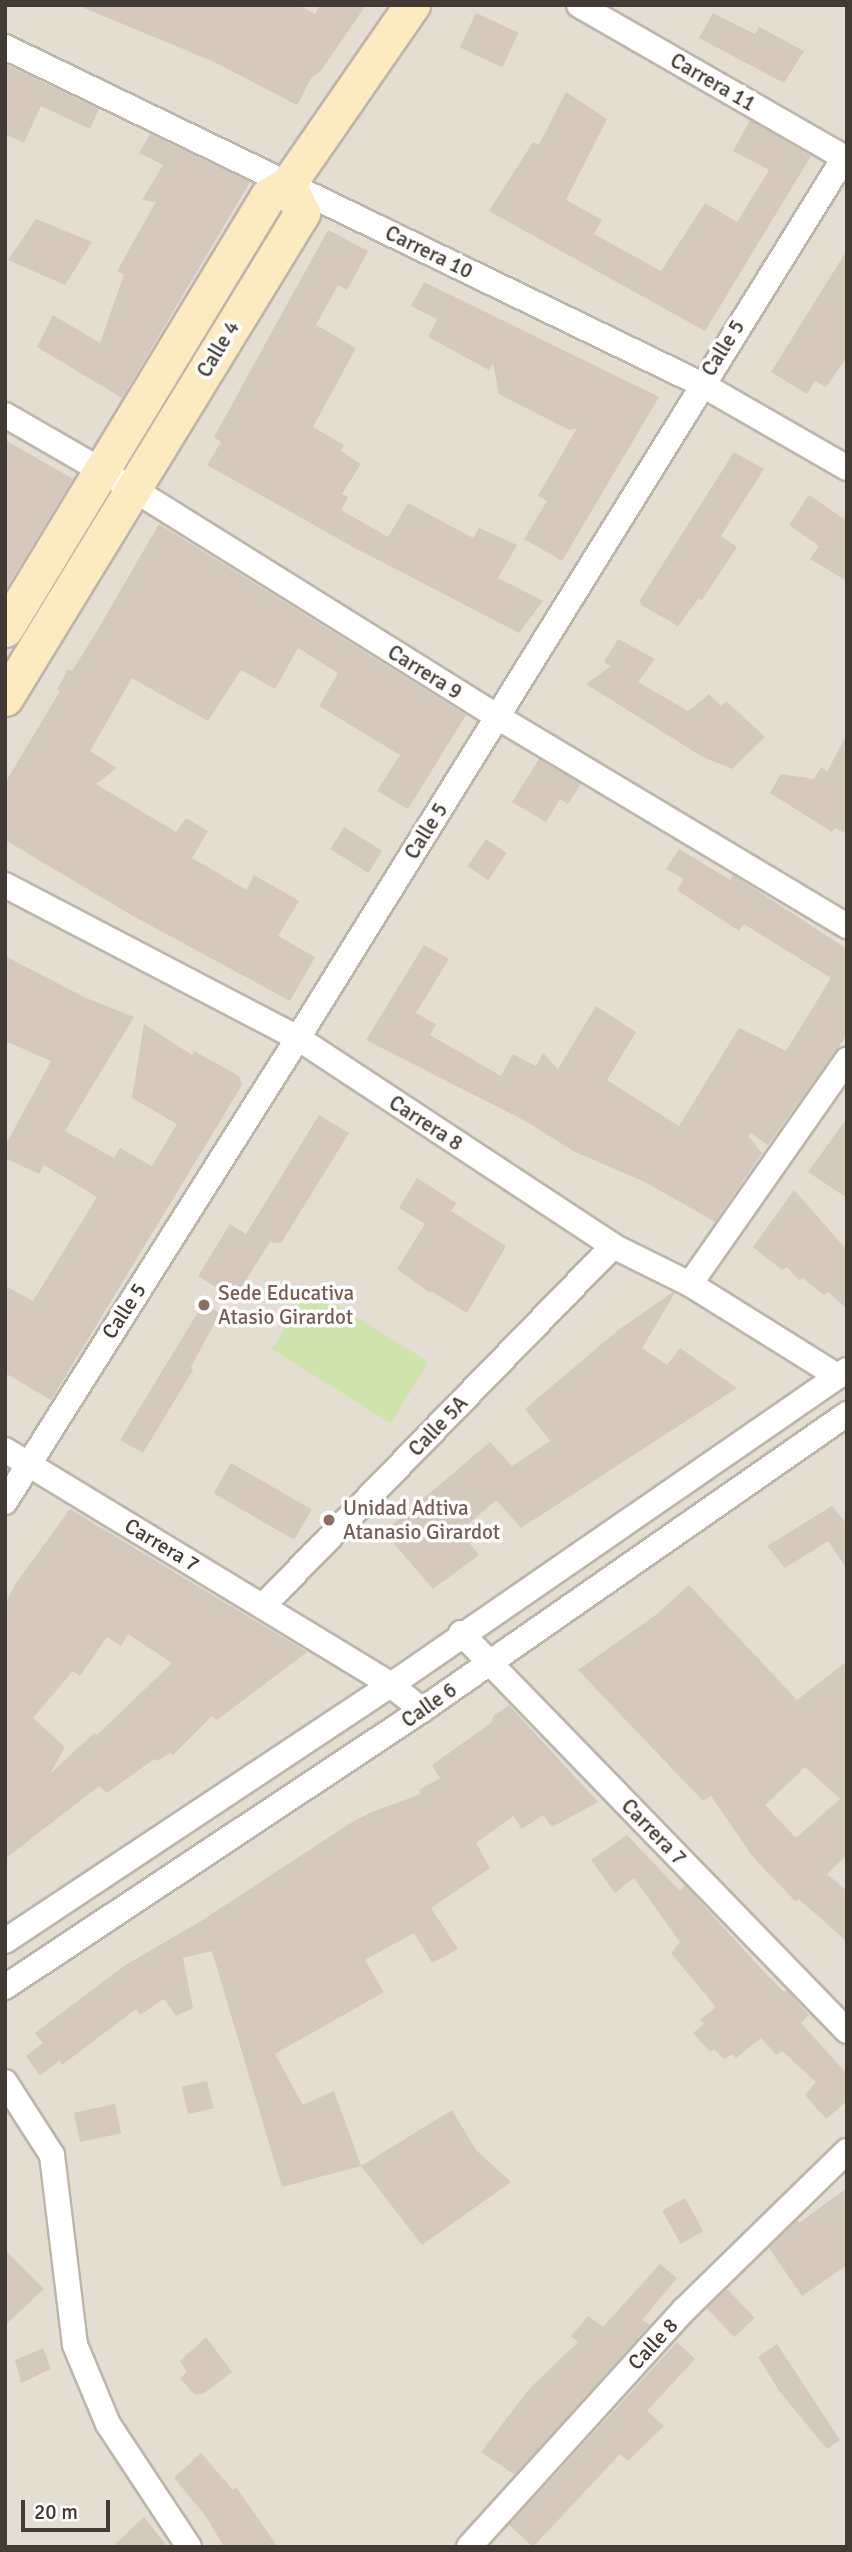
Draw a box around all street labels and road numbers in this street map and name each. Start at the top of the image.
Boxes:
street label: Carrera 11 [666,48,760,116]
street label: Carrera 10 [381,220,477,284]
street label: Calle 5 [696,315,750,381]
street label: Calle 4 [191,316,245,382]
street label: Carrera 9 [383,639,467,705]
street label: Calle 5 [399,798,453,864]
street label: Carrera 8 [384,1090,468,1156]
street label: Calle 5 [97,1278,151,1344]
street label: Calle 5A [403,1390,473,1462]
street label: Carrera 7 [120,1513,204,1577]
street label: Calle 6 [397,1677,461,1733]
street label: Carrera 7 [616,1793,692,1871]
street label: Calle 8 [623,2313,683,2375]

